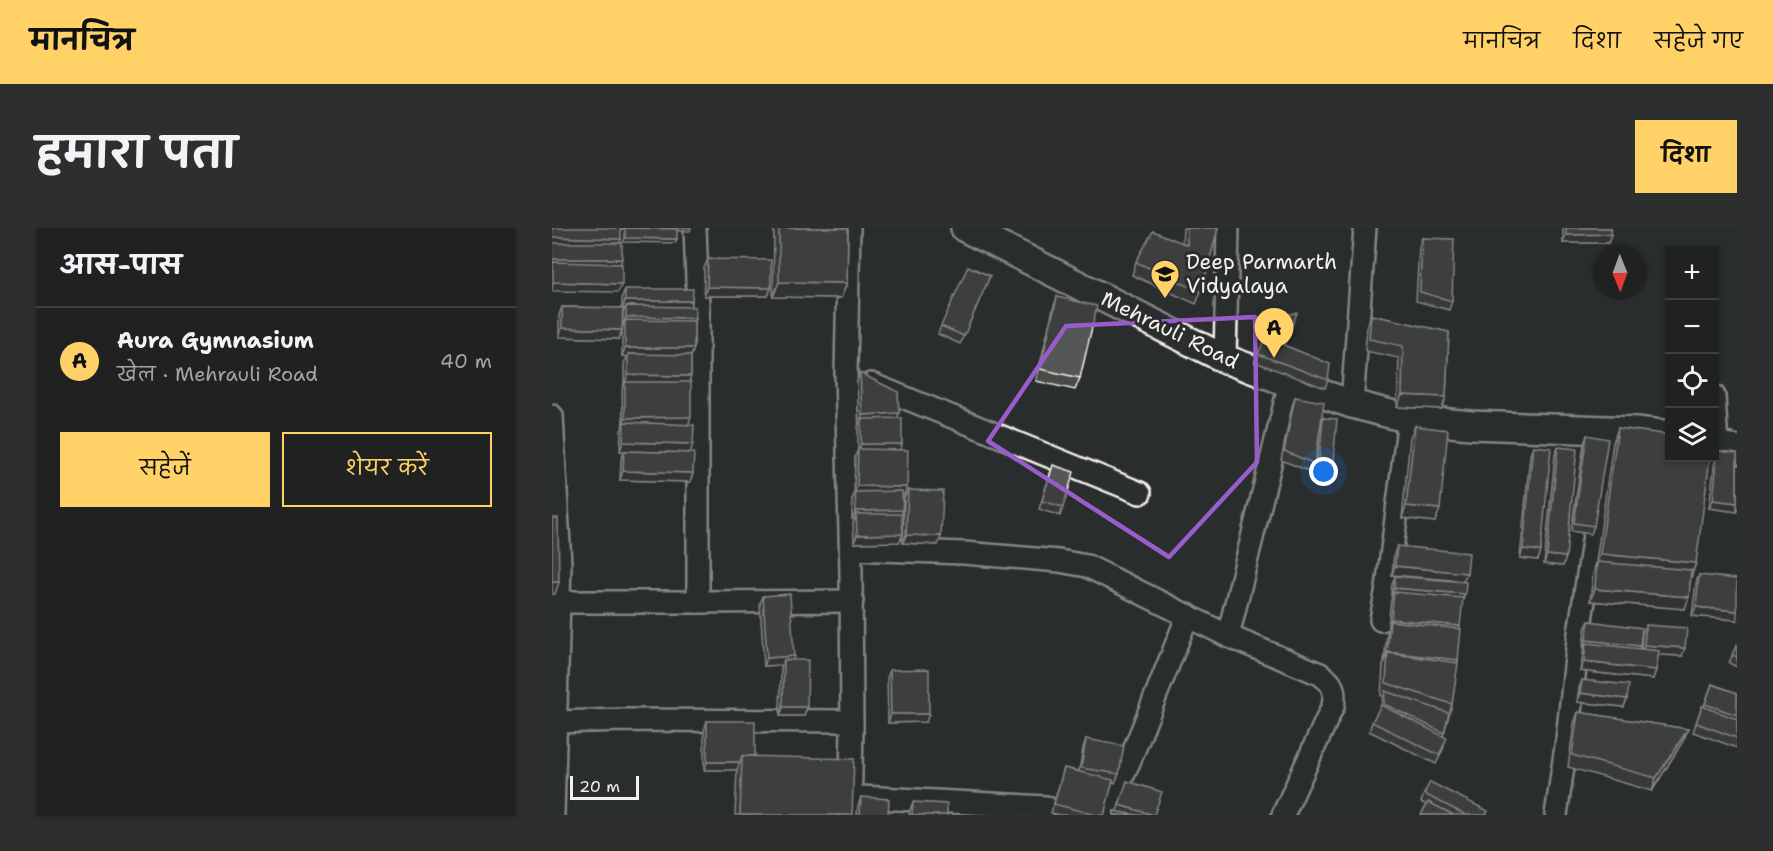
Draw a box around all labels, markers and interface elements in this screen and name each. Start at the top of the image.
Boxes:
text: मानचित्र [30,21,134,59]
text: मानचित्र [1463,27,1540,55]
text: दिशा [1573,27,1621,55]
text: सहेजे गए [1654,27,1743,55]
button: दिशा [1635,120,1737,193]
text: हमारा पता [36,124,237,180]
north arrow [1593,246,1647,300]
map controls [1665,246,1719,462]
button: + [1665,246,1719,300]
text: आस-पास [60,247,182,282]
place label: Deep Parmarth Vidyalaya [1186,248,1337,300]
school or university icon: Deep Parmarth Vidyalaya [1149,258,1181,300]
street label: Mehrauli Road [1096,285,1244,375]
button: − [1665,300,1719,354]
pin: A [1254,308,1294,358]
text: Aura Gymnasium [117,326,314,355]
text: A [72,348,87,374]
text: 40 m [440,348,492,374]
button: locate [1665,354,1719,408]
text: खेल · Mehrauli Road [117,361,318,387]
button: layers [1665,408,1719,462]
button: सहेजें [60,432,270,507]
button: शेयर करें [282,432,492,507]
your location [1309,457,1338,486]
scale bar [570,773,639,800]
text: 20 m [579,776,620,797]

